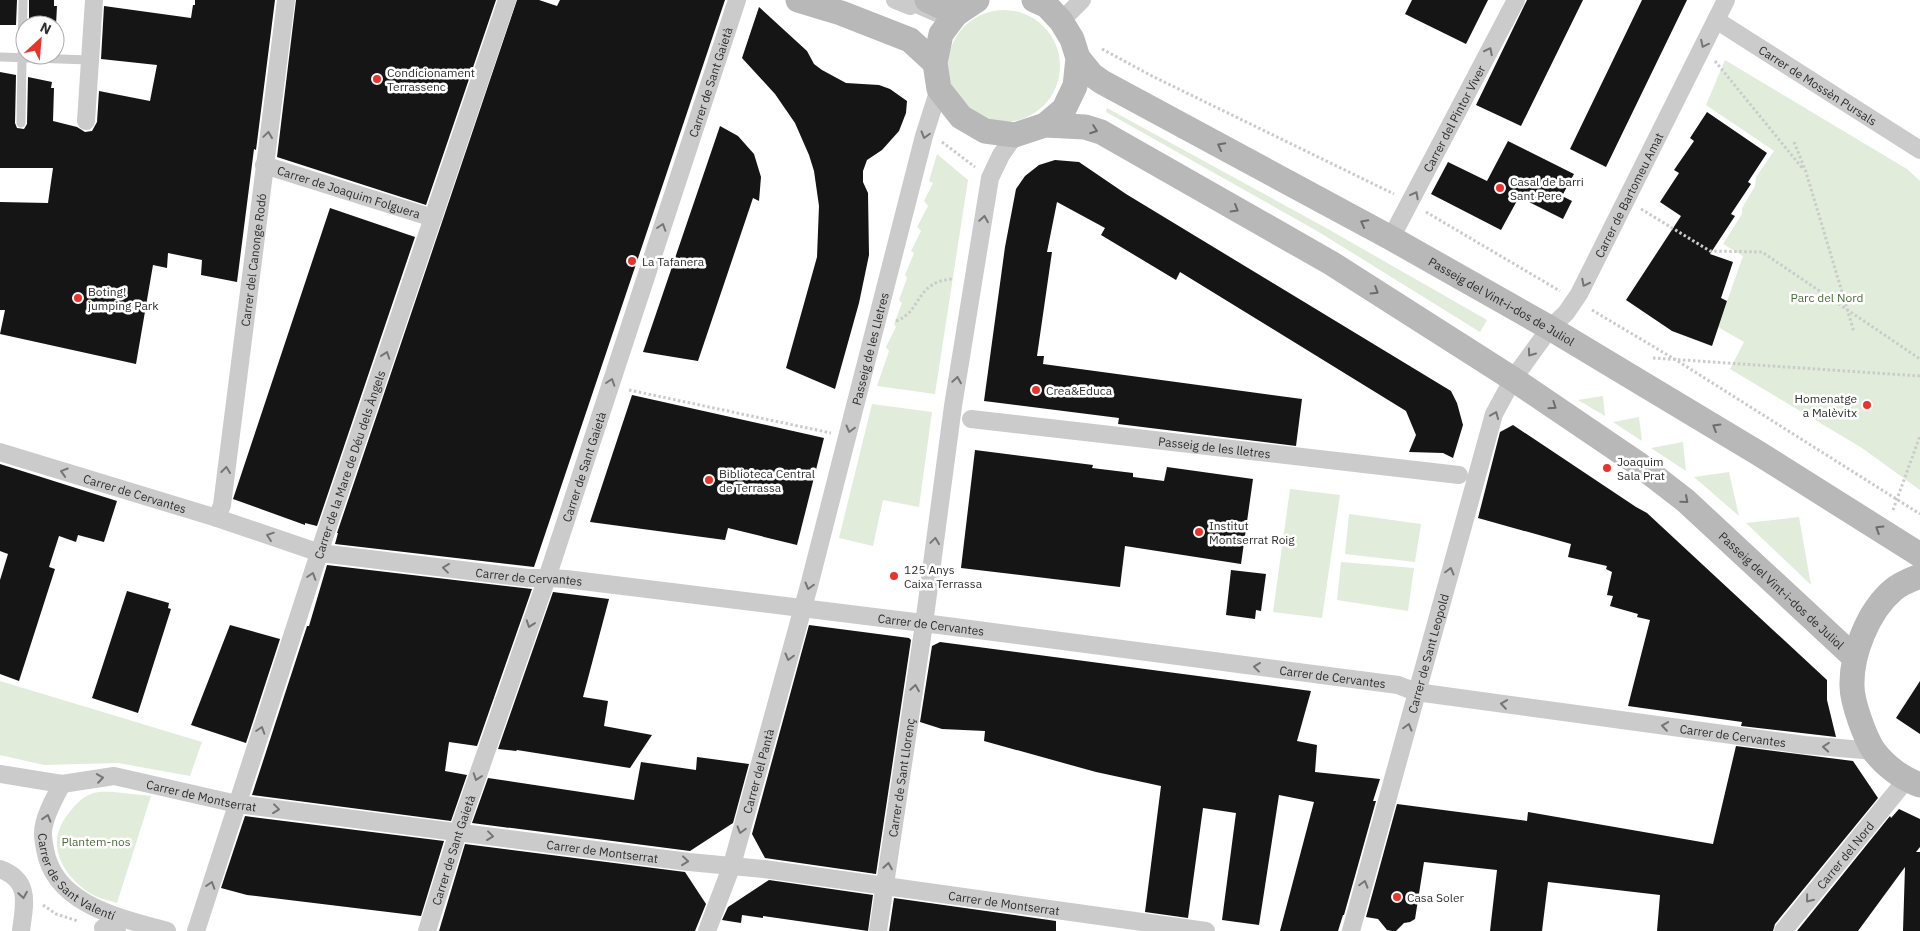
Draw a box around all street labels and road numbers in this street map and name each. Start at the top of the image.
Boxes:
street label: Carrer de Sant Gaietà [685,24,735,139]
street label: Carrer de Mossèn Pursals [1756,42,1880,128]
street label: Carrer del Pintor Viver [1420,62,1488,174]
street label: Carrer de Bartomeu Amat [1591,130,1666,260]
street label: Carrer de Joaquim Folguera [275,162,423,221]
street label: Carrer del Canonge Rodó [237,192,269,327]
street label: Passeig del Vint-i-dos de Juliol [1426,253,1577,349]
street label: Passeig de les Lletres [848,290,891,407]
street label: Carrer de la Mare de Déu dels Àngels [310,368,388,561]
street label: Carrer de Sant Gaietà [558,409,609,524]
street label: Passeig de les lletres [1157,433,1272,461]
street label: Carrer de Cervantes [81,470,188,516]
street label: Passeig del Vint-i-dos de Juliol [1716,528,1848,652]
street label: Carrer de Cervantes [475,564,583,588]
street label: Carrer de Sant Leopold [1404,592,1451,715]
street label: Carrer de Cervantes [877,610,985,638]
street label: Carrer de Cervantes [1279,662,1387,691]
street label: Carrer de Sant Llorenç [885,717,917,838]
street label: Carrer de Cervantes [1679,721,1787,750]
street label: Carrer del Pantà [739,726,777,815]
street label: Carrer de Montserrat [145,776,257,814]
street label: Carrer de Sant Gaietà [428,792,478,907]
street label: Carrer del Nord [1813,818,1877,892]
street label: Carrer de Sant Valentí [35,833,117,923]
street label: Carrer de Montserrat [546,836,659,865]
street label: Carrer de Montserrat [947,887,1061,918]

